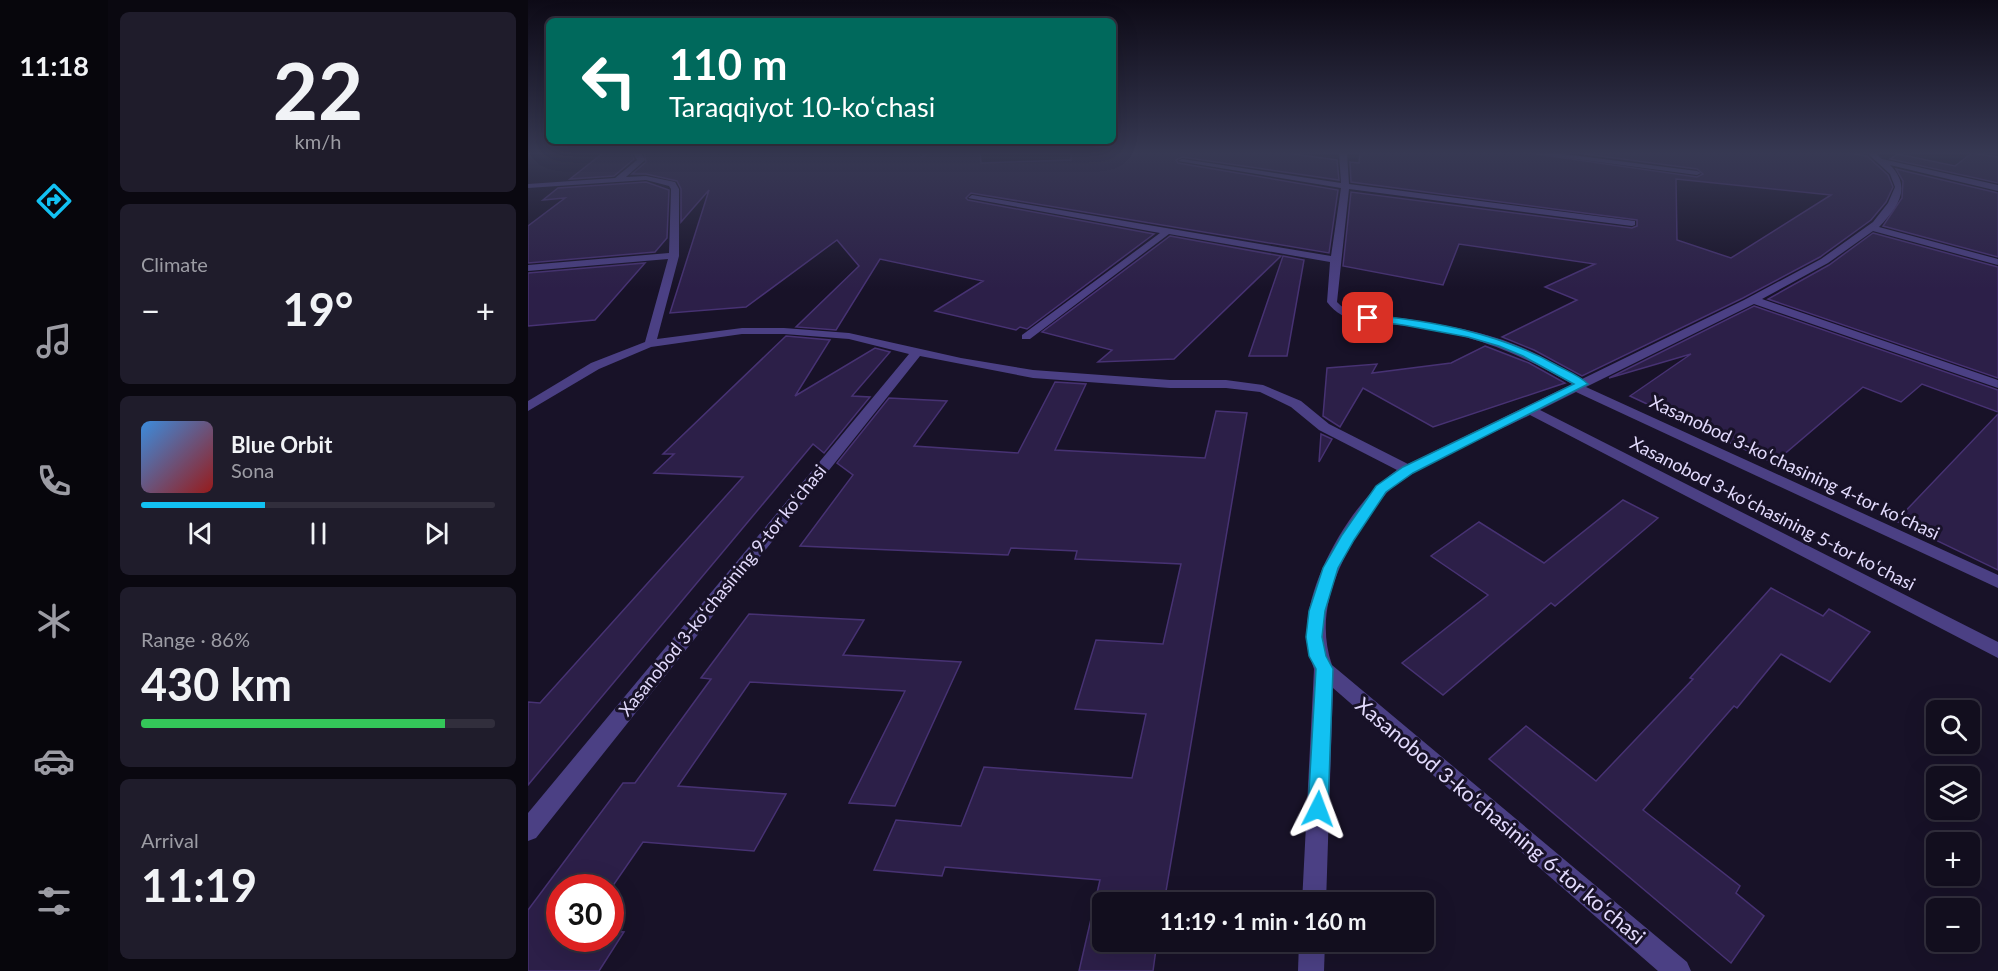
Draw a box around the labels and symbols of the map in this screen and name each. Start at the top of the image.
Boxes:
pin [1342,292,1393,343]
street label: Xasanobod 3-koʻchasining 4-tor koʻchasi [1647,390,1943,544]
street label: Xasanobod 3-koʻchasining 5-tor koʻchasi [1627,431,1919,595]
street label: Xasanobod 3-koʻchasining 9-tor koʻchasi [614,460,830,720]
street label: Xasanobod 3-koʻchasining 6-tor koʻchasi [1351,691,1651,949]
position arrow [1286,777,1350,841]
speed limit sign: 30 [546,874,624,952]

